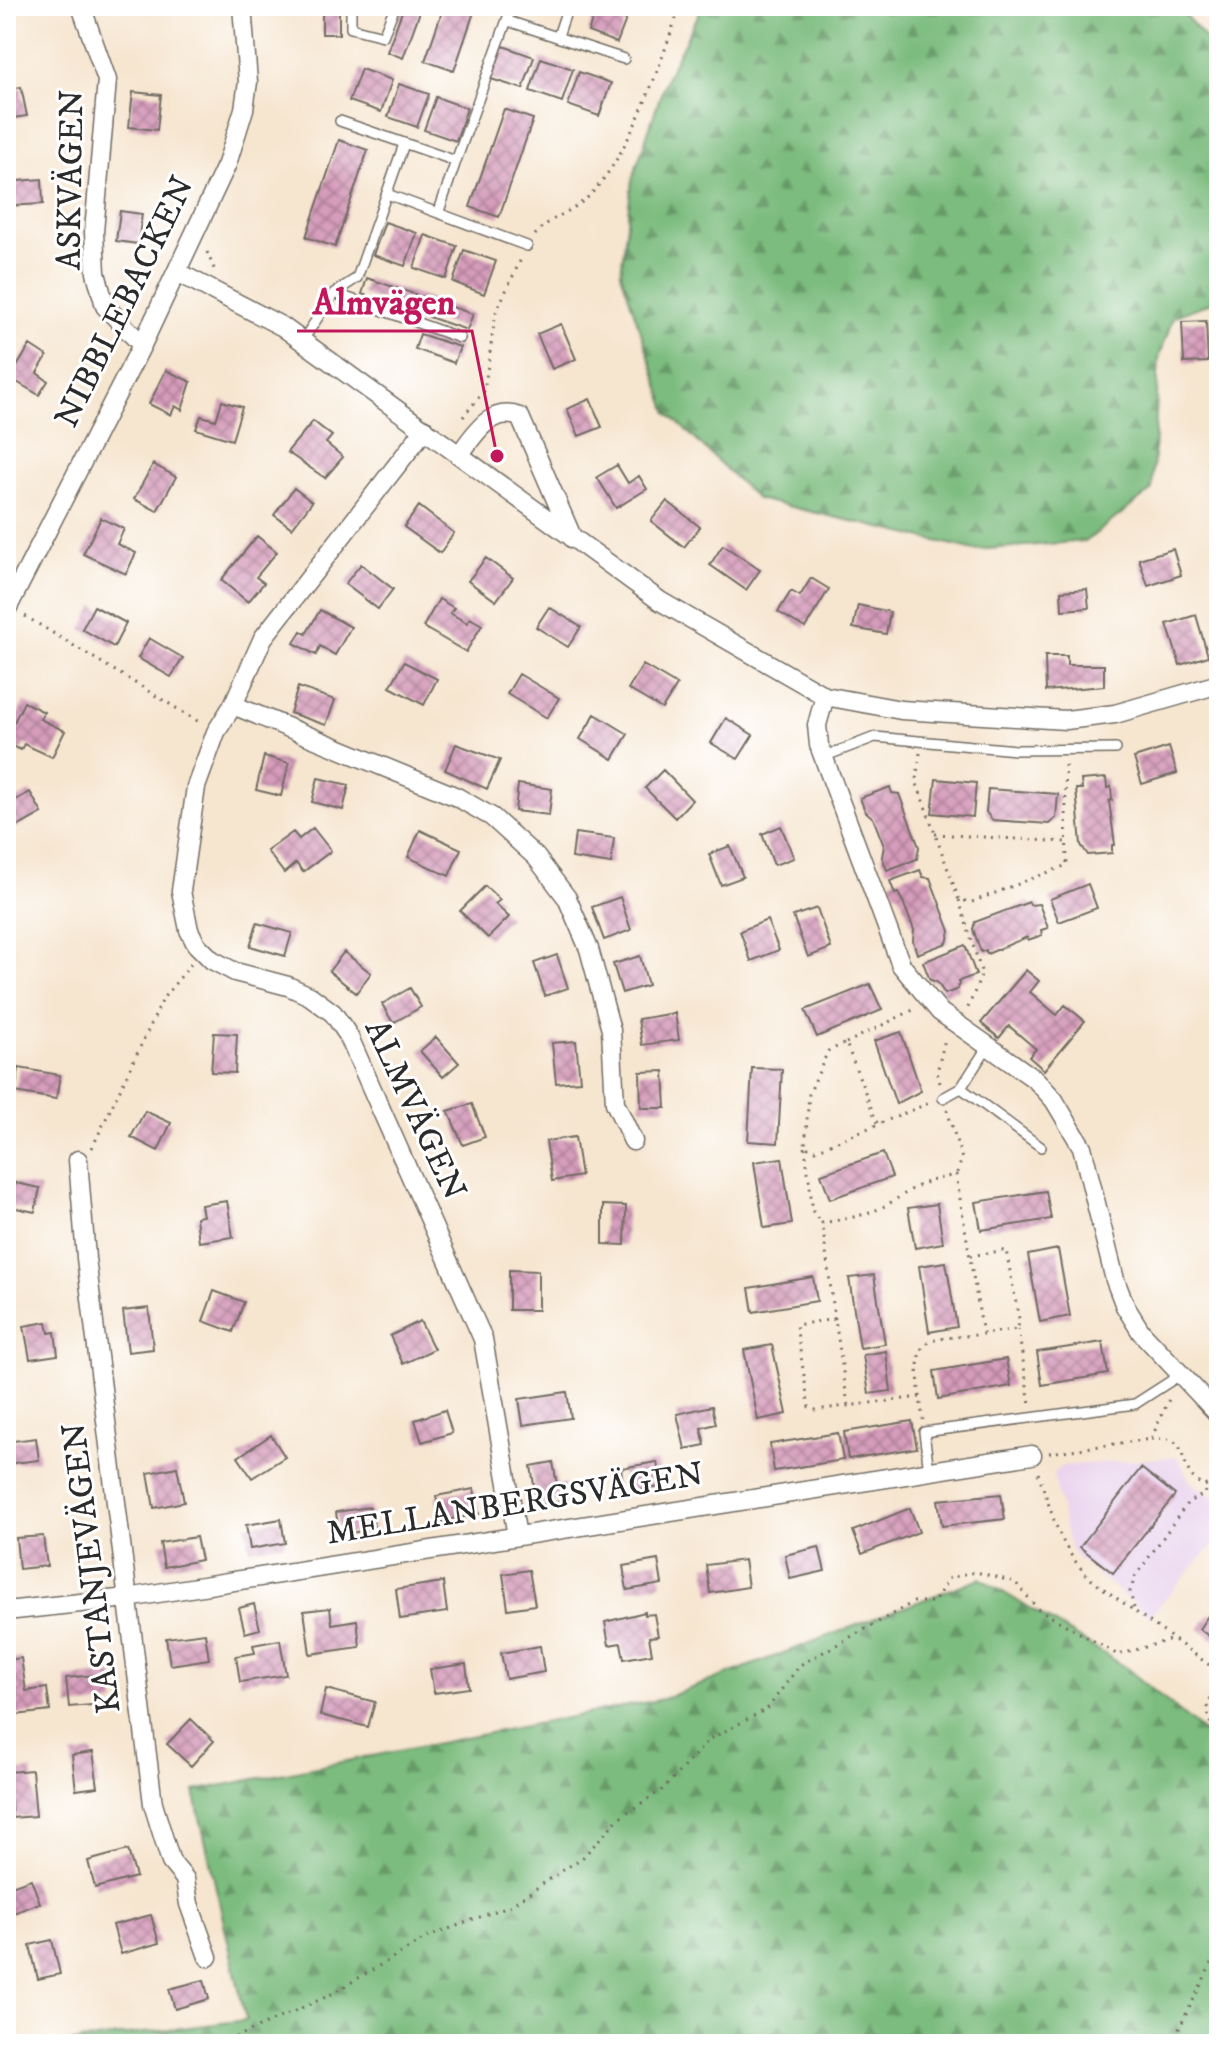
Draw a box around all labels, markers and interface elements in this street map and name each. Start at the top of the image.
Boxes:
street label: ASKVÄGEN [48,89,94,271]
street label: NIBBLEBACKEN [46,169,204,435]
callout: Almvägen [297,271,472,331]
text: Almvägen [312,281,456,326]
street label: ALMVÄGEN [355,1013,475,1207]
street label: KASTANJEVÄGEN [53,1420,131,1716]
street label: MELLANBERGSVÄGEN [324,1453,706,1555]

